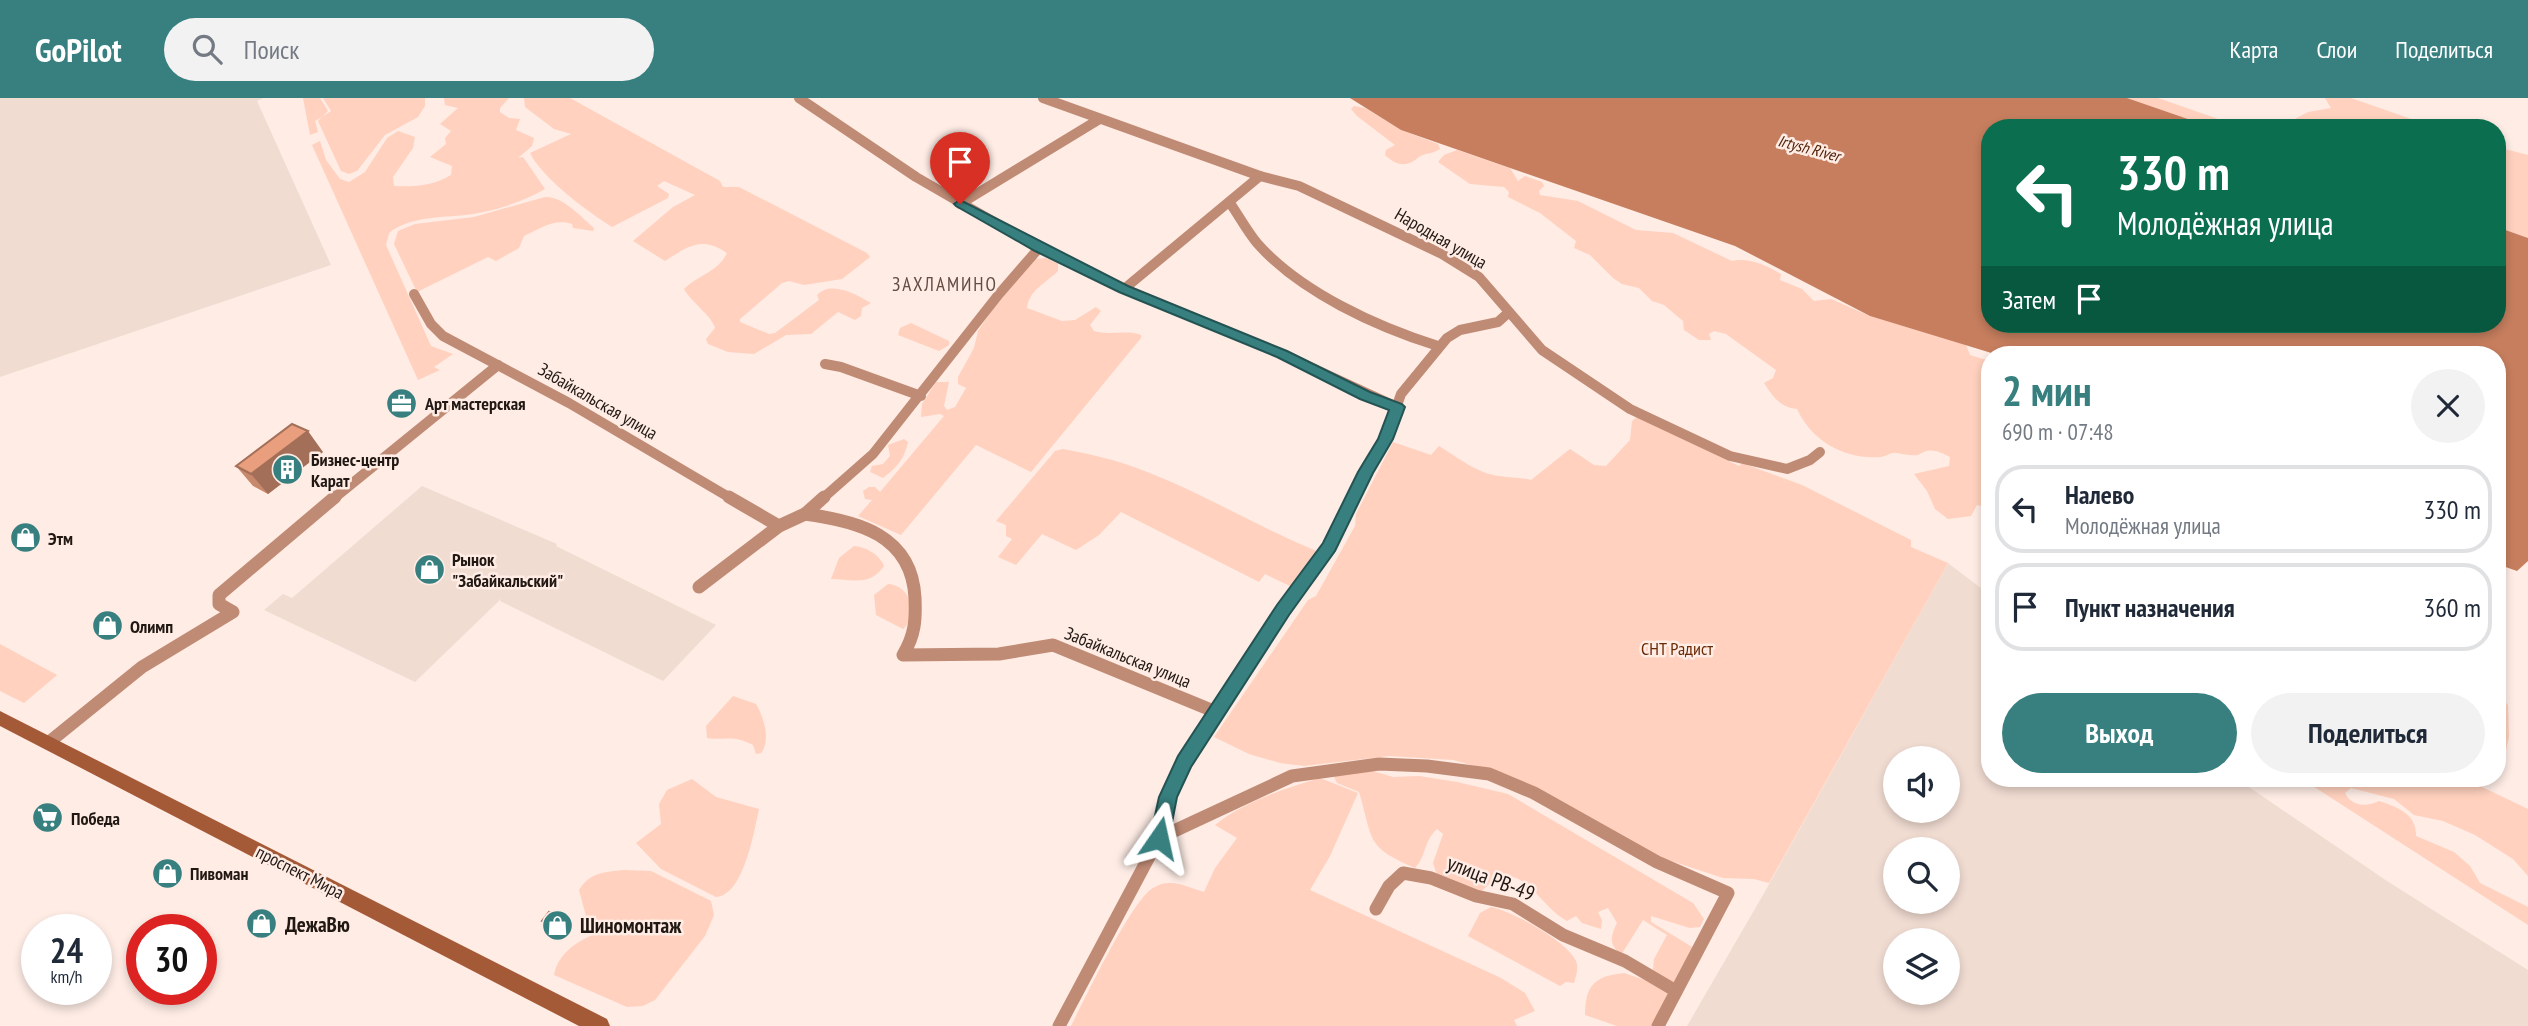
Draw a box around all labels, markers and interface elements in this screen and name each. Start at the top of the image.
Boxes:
search box [164,18,654,81]
text: GoPilot [35,28,122,71]
icon: search [188,30,226,68]
text: Поиск [244,33,299,66]
text: Карта [2230,34,2278,65]
text: Слои [2316,34,2357,65]
text: Поделиться [2395,34,2493,65]
water label: Irtysh River [1776,130,1845,166]
pin [930,132,990,204]
text: 330 m [2117,140,2230,204]
icon: arrive [941,143,979,181]
icon: left [2002,147,2093,238]
street label: Народная улица [1391,202,1491,274]
text: Молодёжная улица [2117,202,2334,244]
district label: ЗАХЛАМИНО [892,272,998,296]
icon: arrive [2070,280,2108,318]
text: Затем [2002,283,2056,316]
street label: Забайкальская улица [534,357,662,445]
text: 2 мин [2002,363,2092,418]
button: close [2411,369,2485,443]
office icon: Арт мастерская [385,386,419,420]
place label: Арт мастерская [424,392,526,415]
text: 690 m · 07:48 [2002,417,2114,446]
place label: Бизнес-центр Карат [311,448,399,492]
building icon: Бизнес-центр Карат [271,452,305,486]
text: Налево [2065,478,2134,511]
icon: left [2006,490,2044,528]
text: 330 m [2423,493,2481,526]
text: Молодёжная улица [2065,511,2221,540]
shop icon: Этм [8,521,42,555]
place label: Этм [48,527,73,550]
place label: Рынок "Забайкальский" [452,548,563,592]
shop icon: Рынок "Забайкальский" [412,552,446,586]
icon: arrive [2006,588,2044,626]
text: Пункт назначения [2065,591,2235,624]
text: 360 m [2423,591,2481,624]
shop icon: Олимп [90,609,124,643]
place label: Олимп [130,615,173,638]
street label: Забайкальская улица [1061,621,1195,693]
park label: СНТ Радист [1641,637,1713,660]
button: Выход [2002,693,2237,773]
button: Поделиться [2251,693,2485,773]
map controls [1883,746,1960,1005]
button: sound [1883,746,1960,823]
supermarket icon: Победа [31,801,65,835]
position arrow [1122,801,1196,875]
place label: Победа [71,807,120,830]
button: search [1883,837,1960,914]
street label: проспект Мира [252,840,348,904]
street label: улица РВ-49 [1443,849,1539,907]
shop icon: Пивоман [150,856,184,890]
place label: Пивоман [190,862,248,885]
shop icon: ДежаВю [245,907,279,941]
shop icon: Шиномонтаж [540,908,574,942]
place label: ДежаВю [285,911,350,938]
place label: Шиномонтаж [580,912,682,939]
speed limit sign: 30 [126,914,217,1005]
text: 24 [50,927,83,973]
button: layers [1883,928,1960,1005]
text: km/h [51,965,82,988]

